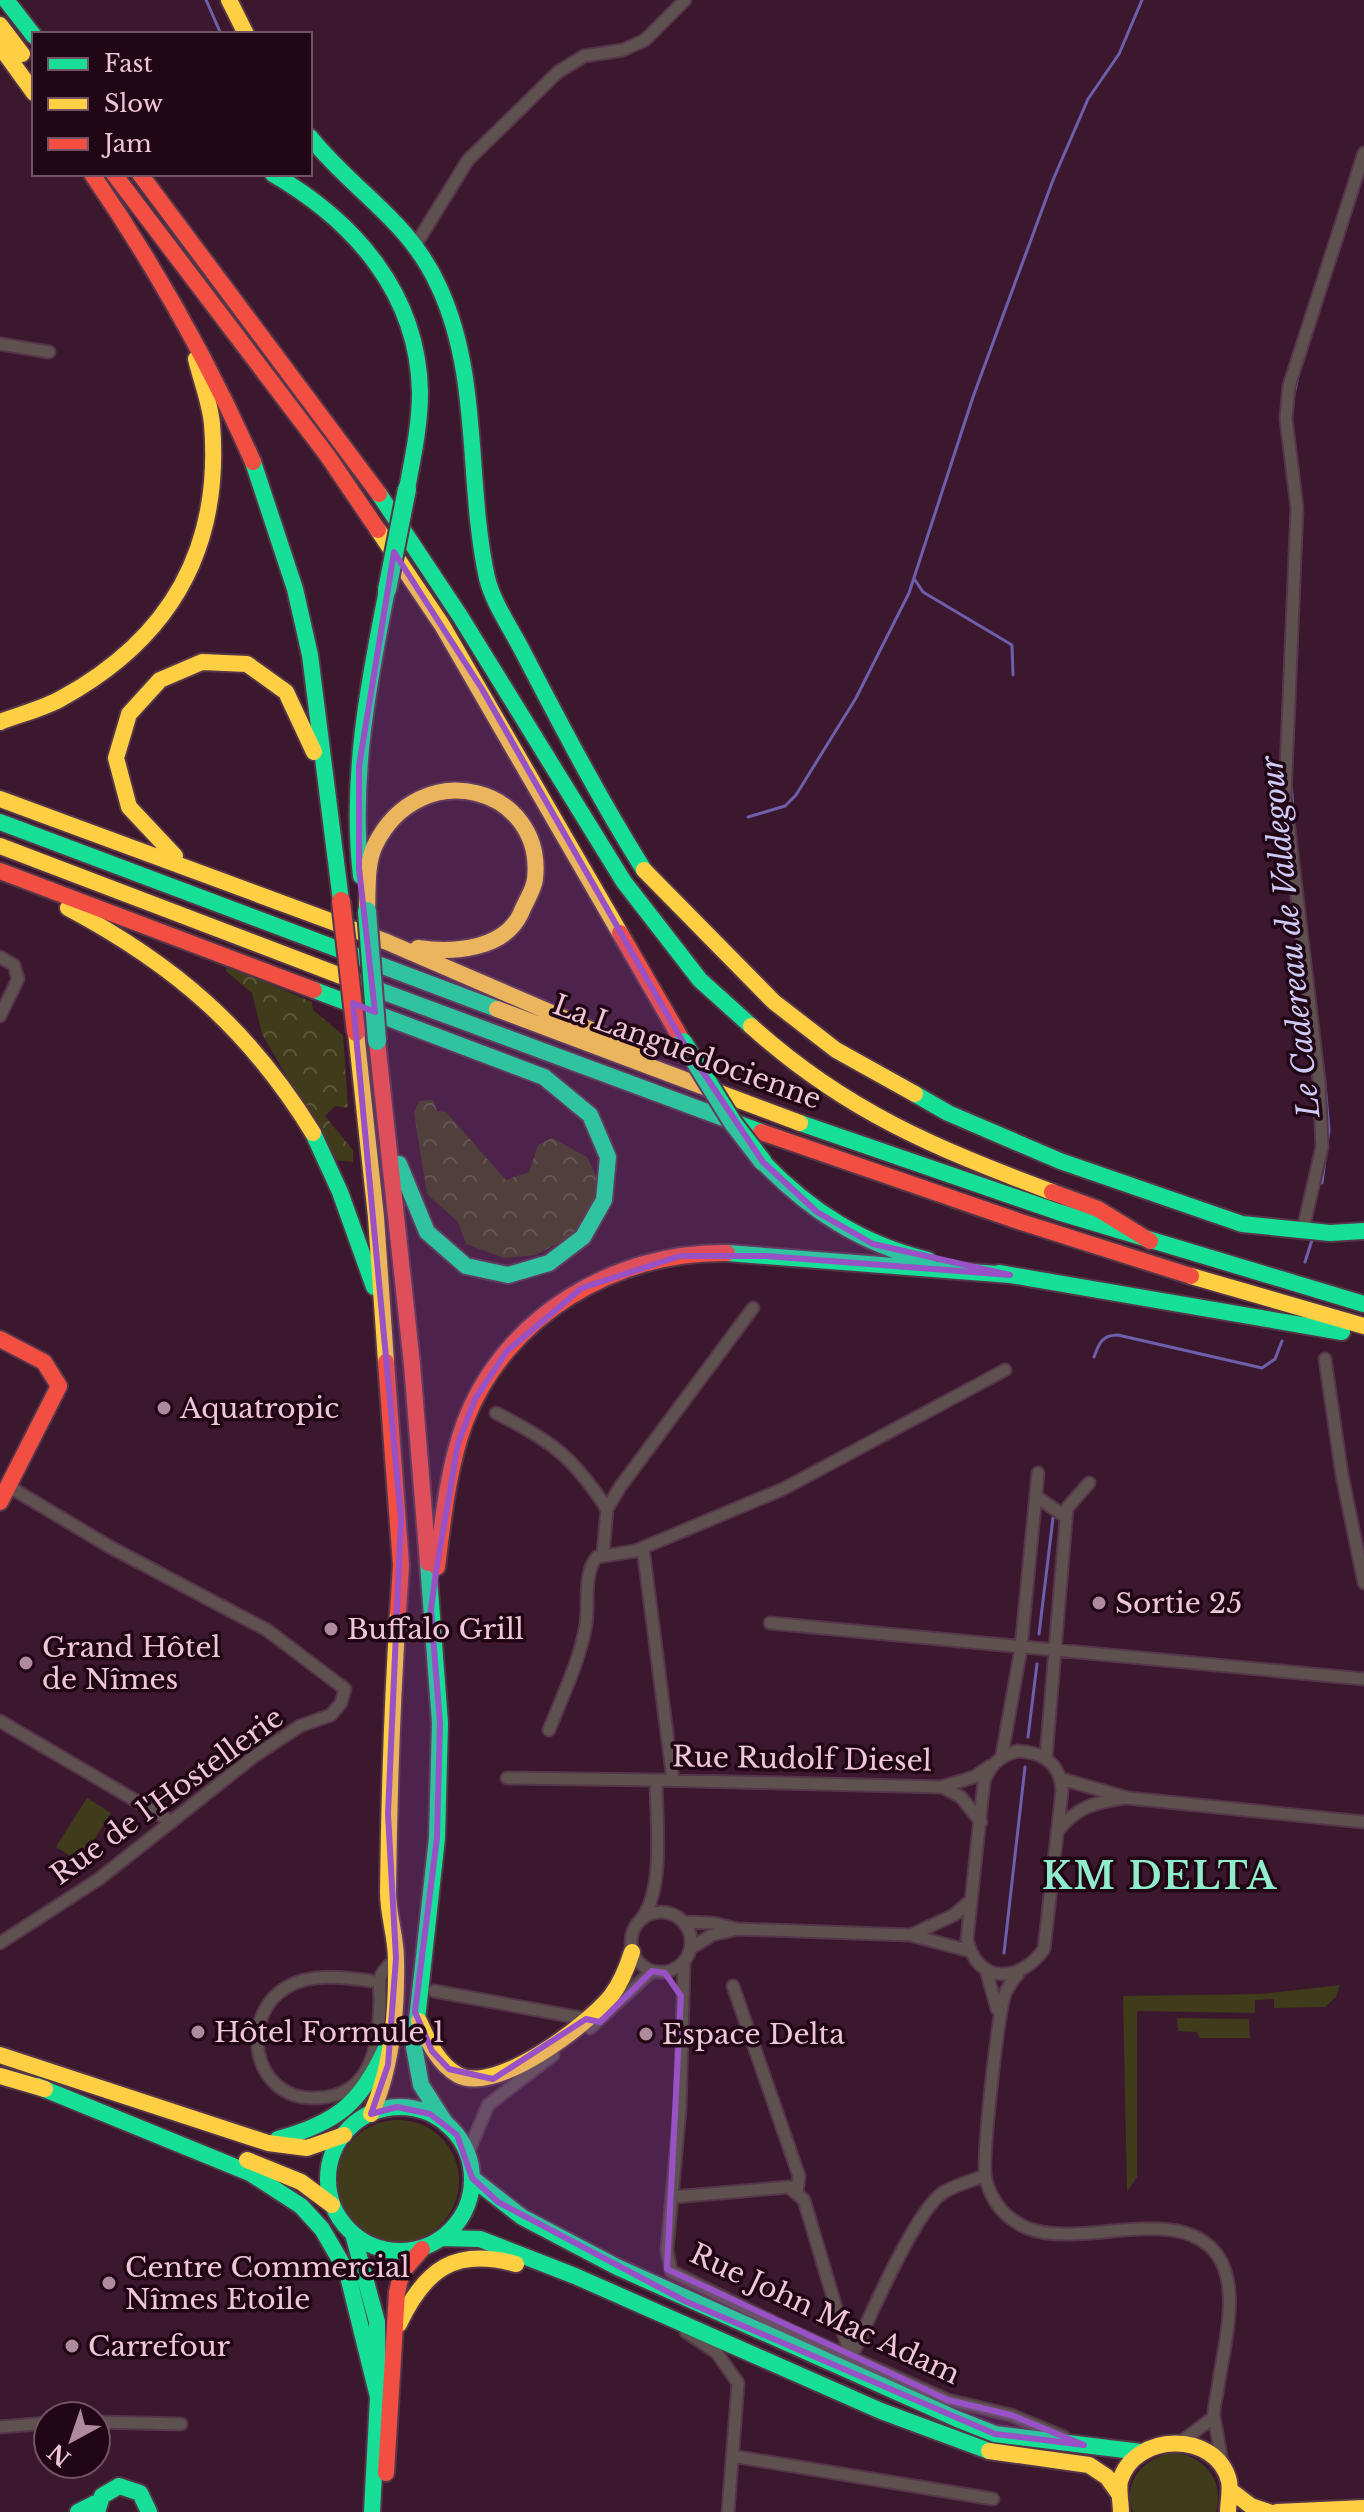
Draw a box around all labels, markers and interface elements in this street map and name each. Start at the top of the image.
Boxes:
legend [32,32,312,176]
text: Fast [104,49,152,78]
text: Slow [104,89,163,118]
text: Jam [101,129,152,158]
water label: Le Cadereau de Valdegour [1253,753,1327,1120]
street label: La Languedocienne [548,987,826,1117]
place label: Aquatropic [179,1391,339,1426]
marker: Aquatropic [155,1399,173,1417]
place label: Sortie 25 [1115,1586,1242,1621]
marker: Sortie 25 [1090,1594,1108,1612]
place label: Buffalo Grill [347,1612,524,1647]
marker: Buffalo Grill [322,1620,340,1638]
place label: Grand Hôtel de Nîmes [42,1630,221,1697]
marker: Grand Hôtel de Nîmes [17,1654,35,1672]
street label: Rue de l'Hostellerie [44,1700,290,1892]
street label: Rue Rudolf Diesel [672,1739,932,1779]
district label: KM DELTA [1042,1854,1278,1899]
place label: Hôtel Formule 1 [214,2015,445,2050]
place label: Espace Delta [662,2017,845,2052]
marker: Hôtel Formule 1 [189,2023,207,2041]
marker: Espace Delta [637,2025,655,2043]
street label: Rue John Mac Adam [685,2236,965,2392]
place label: Centre Commercial Nîmes Etoile [125,2250,410,2317]
marker: Centre Commercial Nîmes Etoile [100,2274,118,2292]
place label: Carrefour [88,2329,231,2364]
marker: Carrefour [63,2337,81,2355]
north arrow [32,2400,112,2480]
text: N [43,2438,76,2472]

